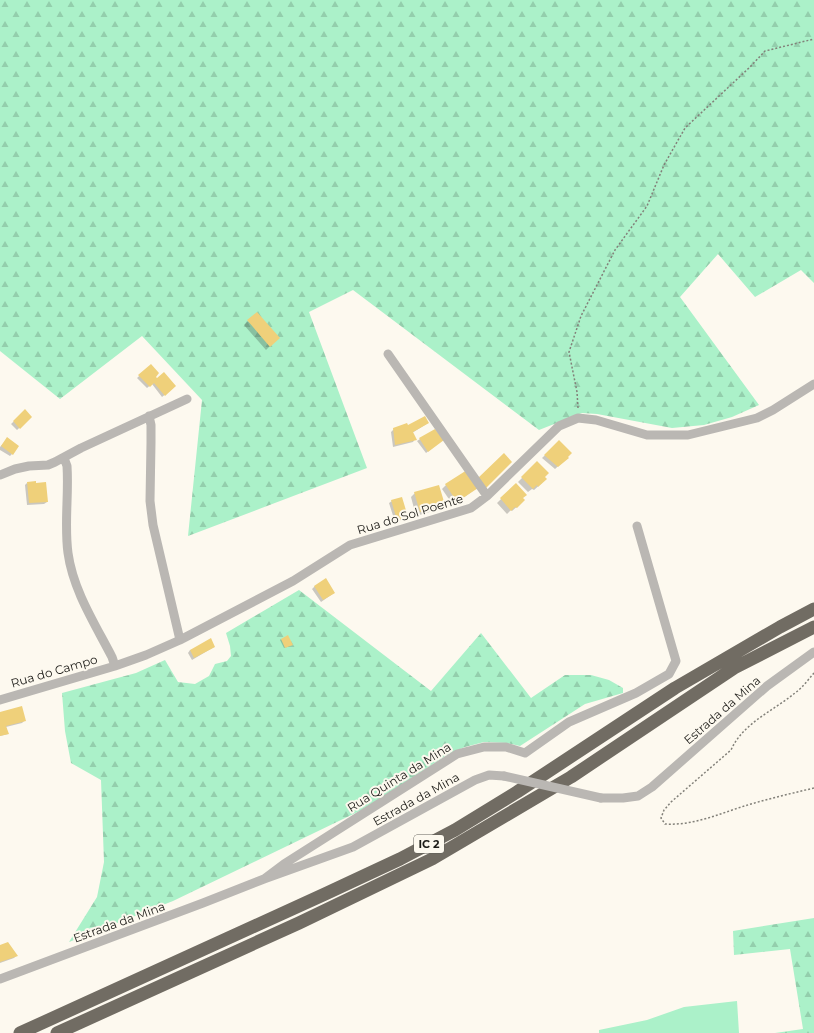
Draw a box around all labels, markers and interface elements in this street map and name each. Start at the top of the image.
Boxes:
street label: Rua do Sol Poente [355,491,465,537]
street label: Rua do Campo [9,651,99,691]
street label: Estrada da Mina [681,673,763,747]
street label: Rua Quinta da Mina [344,739,454,815]
street label: Estrada da Mina [370,769,462,829]
road number: IC 2 [414,835,444,853]
street label: Estrada da Mina [71,898,167,946]

